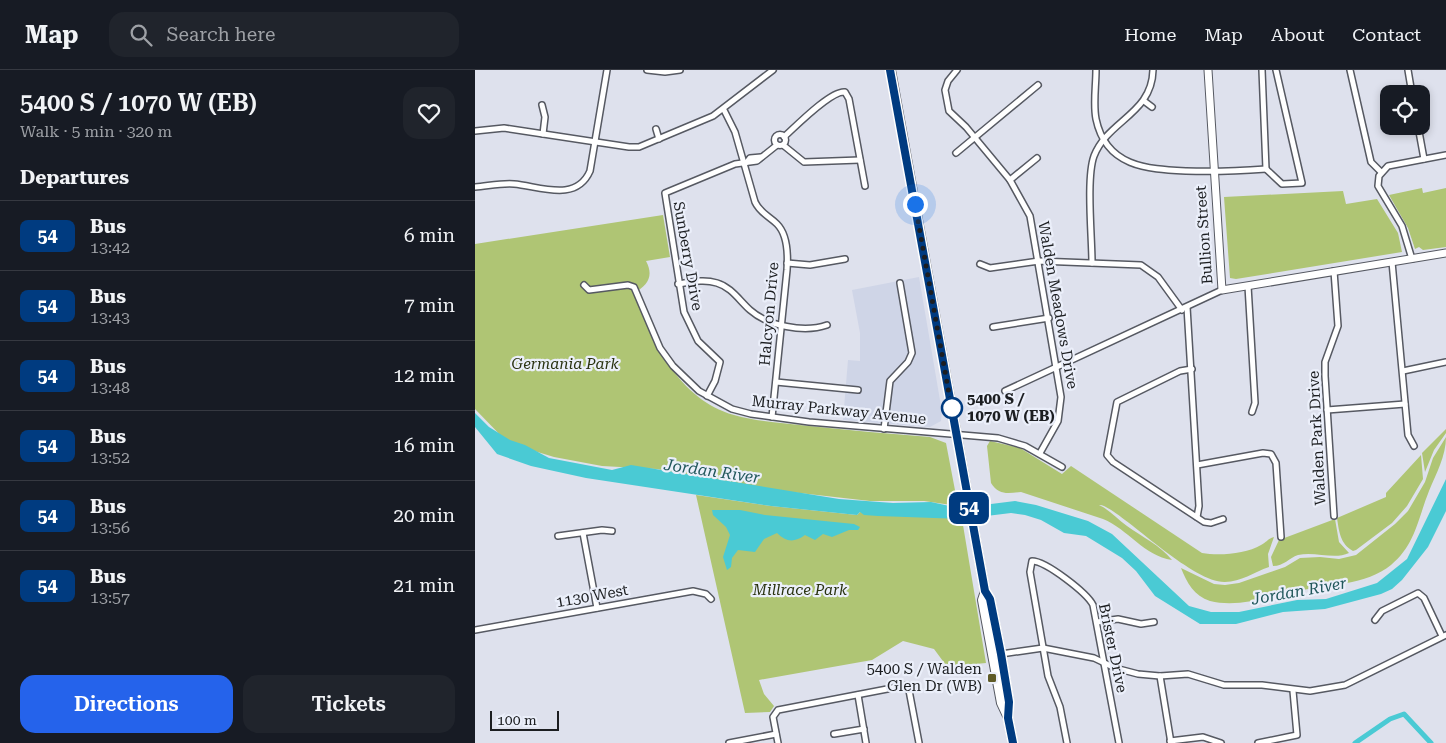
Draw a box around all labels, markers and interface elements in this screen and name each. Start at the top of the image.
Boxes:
search box [109,12,459,57]
text: Map [25,21,79,49]
icon: search [127,21,155,49]
text: Search here [167,23,275,46]
text: Home [1124,24,1176,45]
text: Map [1204,24,1243,45]
text: About [1271,24,1324,45]
text: Contact [1352,24,1421,45]
map controls [1380,85,1430,135]
button: locate [1380,85,1430,135]
button: heart [403,87,455,139]
text: 5400 S / 1070 W (EB) [20,89,257,117]
text: Walk · 5 min · 320 m [20,122,172,141]
text: Departures [20,166,129,189]
street label: Bullion Street [1192,185,1216,285]
your location [903,192,928,217]
street label: Sunberry Drive [670,200,706,312]
text: Bus [90,215,126,238]
street label: Walden Meadows Drive [1034,220,1082,390]
text: 6 min [404,224,455,247]
text: 54 [37,225,58,246]
text: 13:42 [90,238,130,257]
street label: Halcyon Drive [756,261,782,367]
text: Bus [90,285,126,308]
text: 7 min [404,294,455,317]
text: 54 [37,295,58,316]
text: 13:43 [90,308,130,327]
text: Bus [90,355,126,378]
park label: Germania Park [511,355,619,373]
text: 12 min [393,364,455,387]
text: 54 [37,365,58,386]
street label: Walden Park Drive [1304,370,1330,506]
text: 13:48 [90,378,130,397]
place label: 5400 S / 1070 W (EB) [967,390,1055,425]
street label: Murray Parkway Avenue [751,392,927,428]
marker: 5400 S / 1070 W (EB) [941,397,963,419]
text: Bus [90,425,126,448]
text: 16 min [393,434,455,457]
text: 54 [37,435,58,456]
text: 13:52 [90,448,130,467]
water label: Jordan River [662,455,761,487]
line badge: 54 [947,492,991,524]
text: Bus [90,495,126,518]
text: 54 [959,497,979,518]
text: 20 min [393,504,455,527]
text: 54 [37,505,58,526]
text: 13:56 [90,518,130,537]
text: Bus [90,565,126,588]
water label: Jordan River [1249,573,1348,609]
text: 21 min [393,574,455,597]
text: 54 [37,575,58,596]
street label: 1130 West [555,581,630,611]
park label: Millrace Park [752,581,848,599]
text: 13:57 [90,588,130,607]
street label: Brister Drive [1095,602,1131,694]
place label: 5400 S / Walden Glen Dr (WB) [866,660,982,695]
marker: 5400 S / Walden Glen Dr (WB) [986,672,998,684]
button: Directions [20,675,233,733]
button: Tickets [243,675,455,733]
scale bar [490,708,559,731]
text: 100 m [497,712,537,728]

